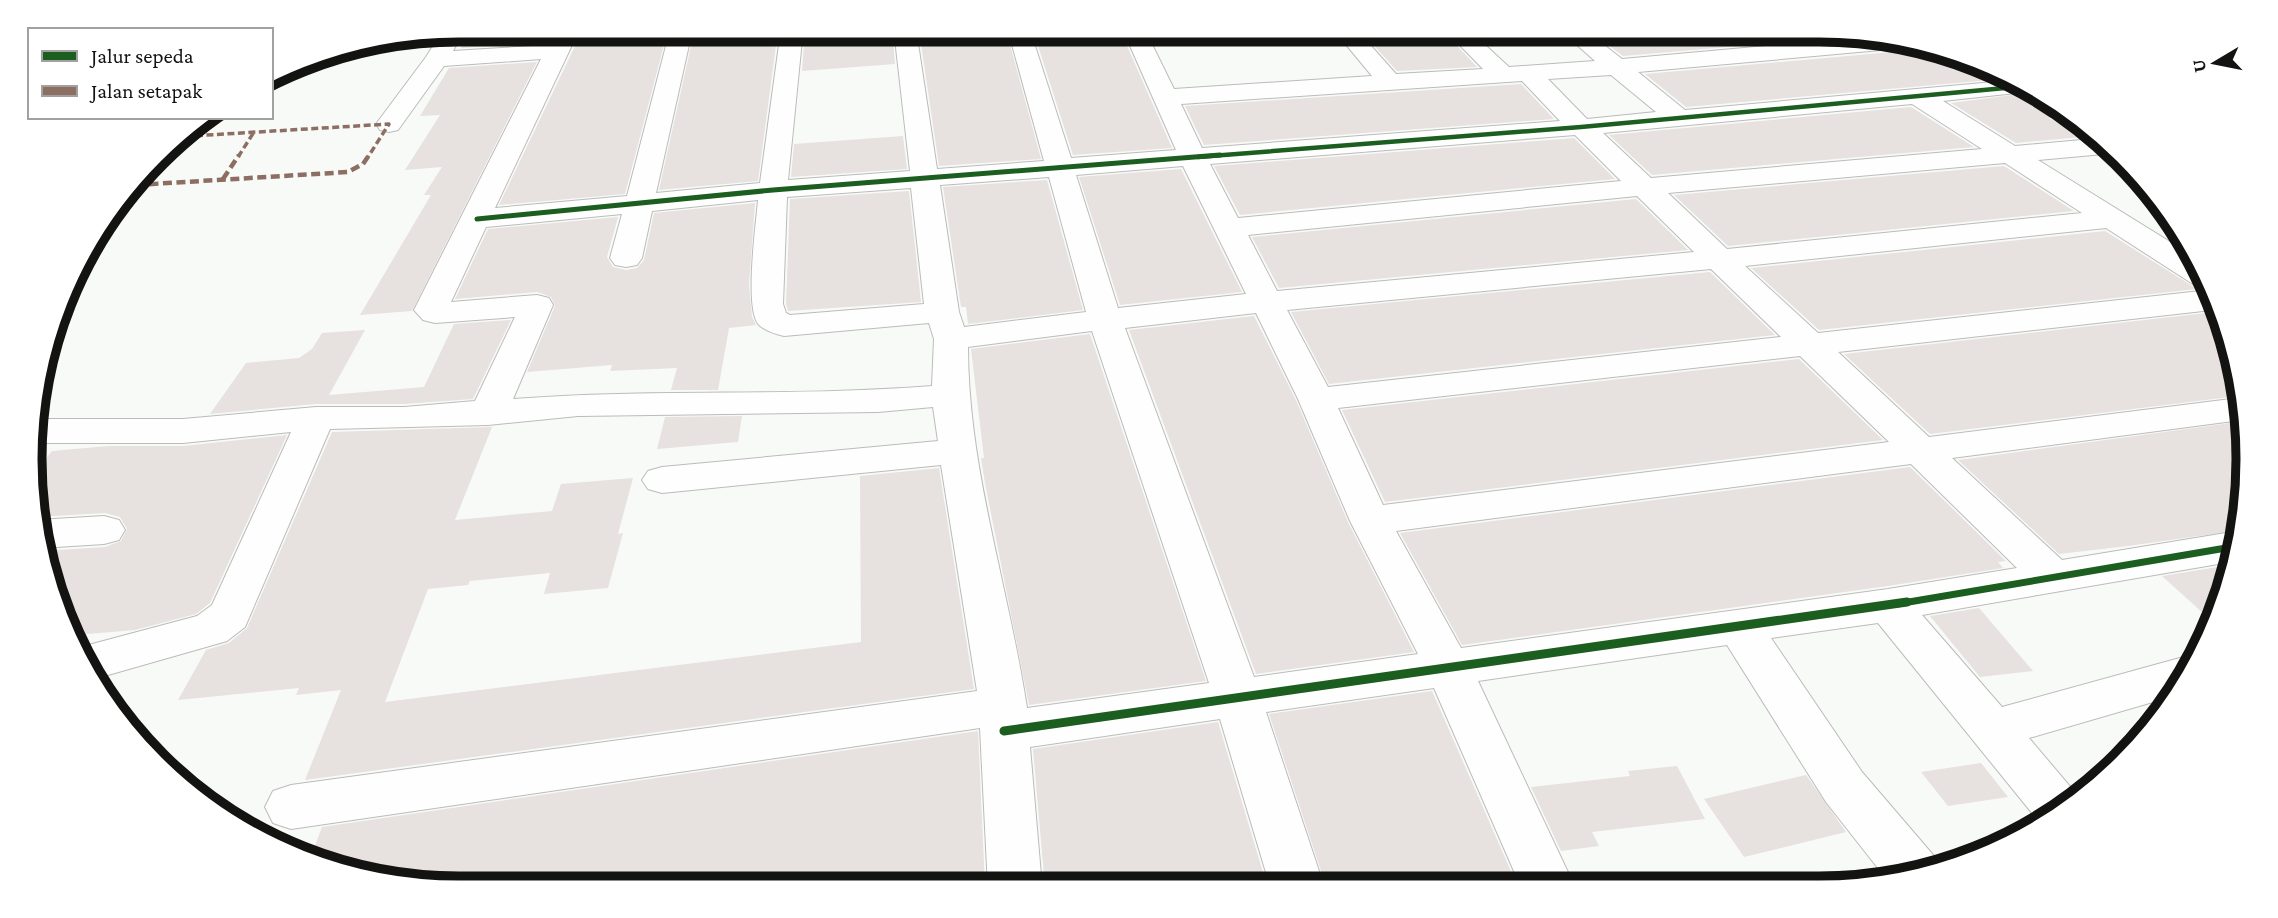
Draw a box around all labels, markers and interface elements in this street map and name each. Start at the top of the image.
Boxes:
legend [28,28,273,119]
north arrow [2180,28,2250,98]
text: Jalur sepeda [89,44,194,68]
text: U [2187,58,2210,74]
text: Jalan setapak [89,79,202,103]

